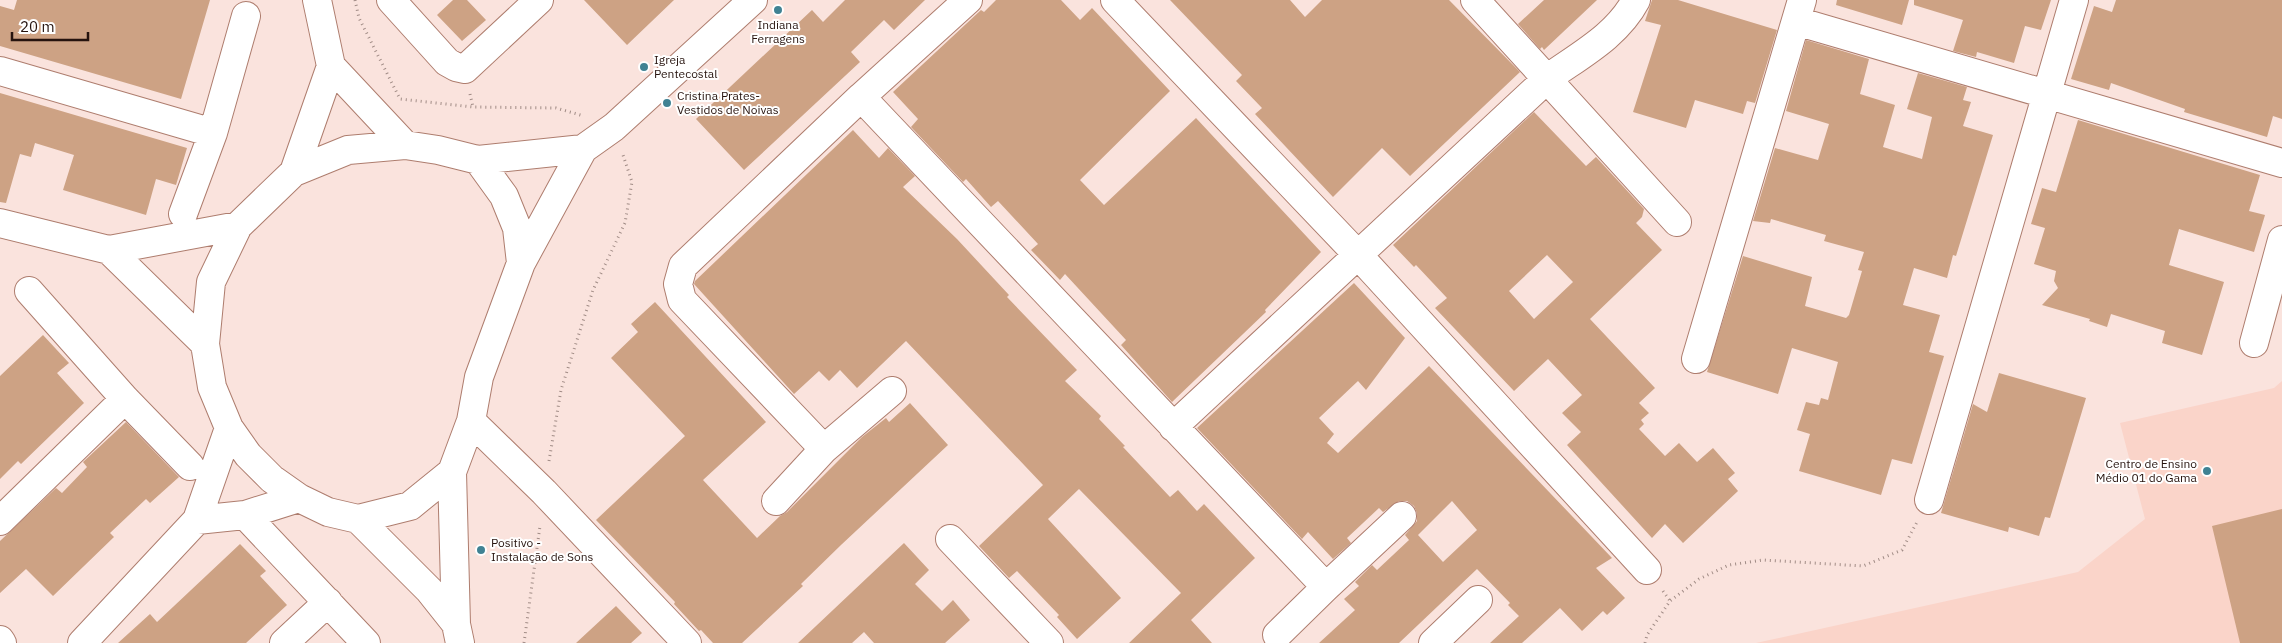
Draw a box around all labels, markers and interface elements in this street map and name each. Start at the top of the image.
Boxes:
marker: Indiana Ferragens [772,4,784,16]
scale bar [12,10,89,42]
text: 20 m [20,17,55,36]
place label: Indiana Ferragens [751,17,805,46]
place label: Igreja Pentecostal [654,52,718,81]
marker: Igreja Pentecostal [638,61,650,73]
place label: Cristina Prates- Vestidos de Noivas [677,88,779,117]
marker: Cristina Prates- Vestidos de Noivas [661,97,673,109]
place label: Centro de Ensino Médio 01 do Gama [2096,456,2198,485]
marker: Centro de Ensino Médio 01 do Gama [2201,465,2213,477]
place label: Positivo - Instalação de Sons [491,535,594,564]
marker: Positivo - Instalação de Sons [475,544,487,556]

